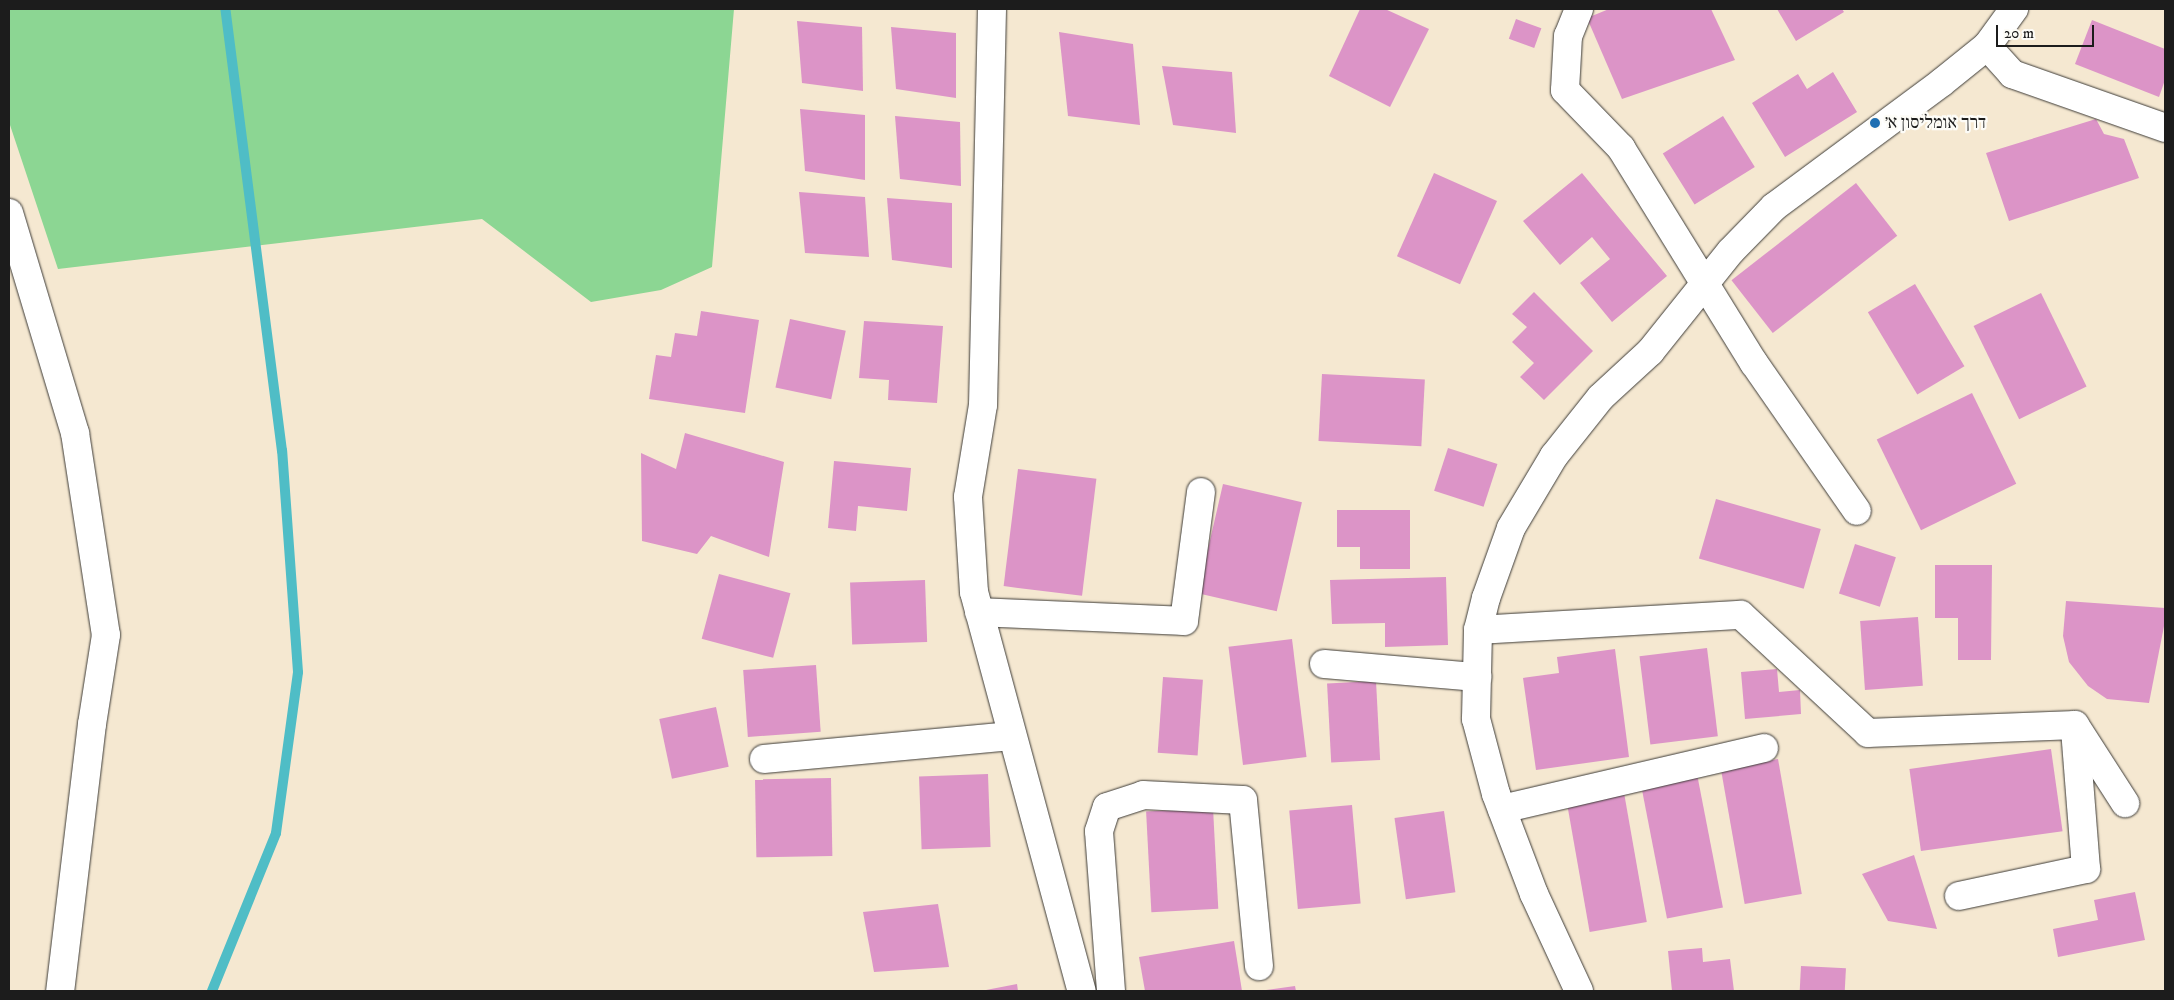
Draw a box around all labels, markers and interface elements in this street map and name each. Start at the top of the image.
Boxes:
scale bar [1999,15,2096,47]
text: 20 m [2004,24,2034,43]
place label: דרך אומליסון א׳ [1885,112,1986,134]
marker: דרך אומליסון א׳ [1869,117,1881,129]

